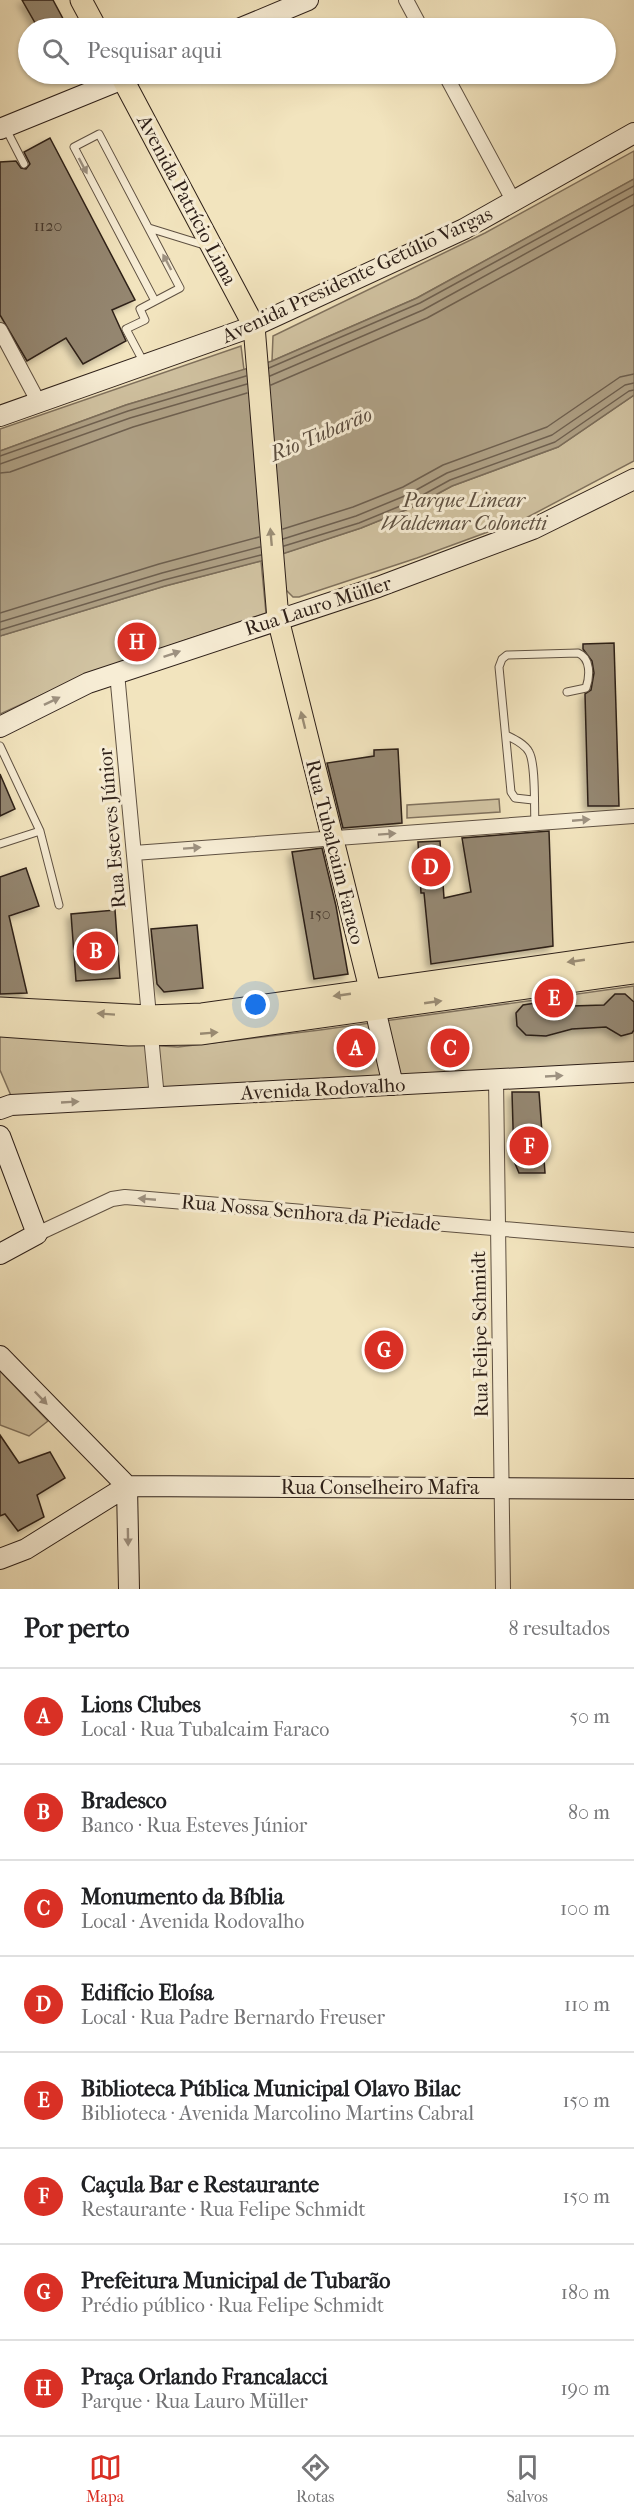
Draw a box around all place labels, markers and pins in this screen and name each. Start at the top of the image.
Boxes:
pin: H [118,620,156,664]
pin: D [412,844,450,890]
pin: B [76,928,116,974]
pin: E [534,976,574,1020]
pin: A [336,1026,376,1070]
pin: C [430,1026,470,1070]
pin: F [510,1124,548,1168]
pin: G [364,1328,404,1372]

